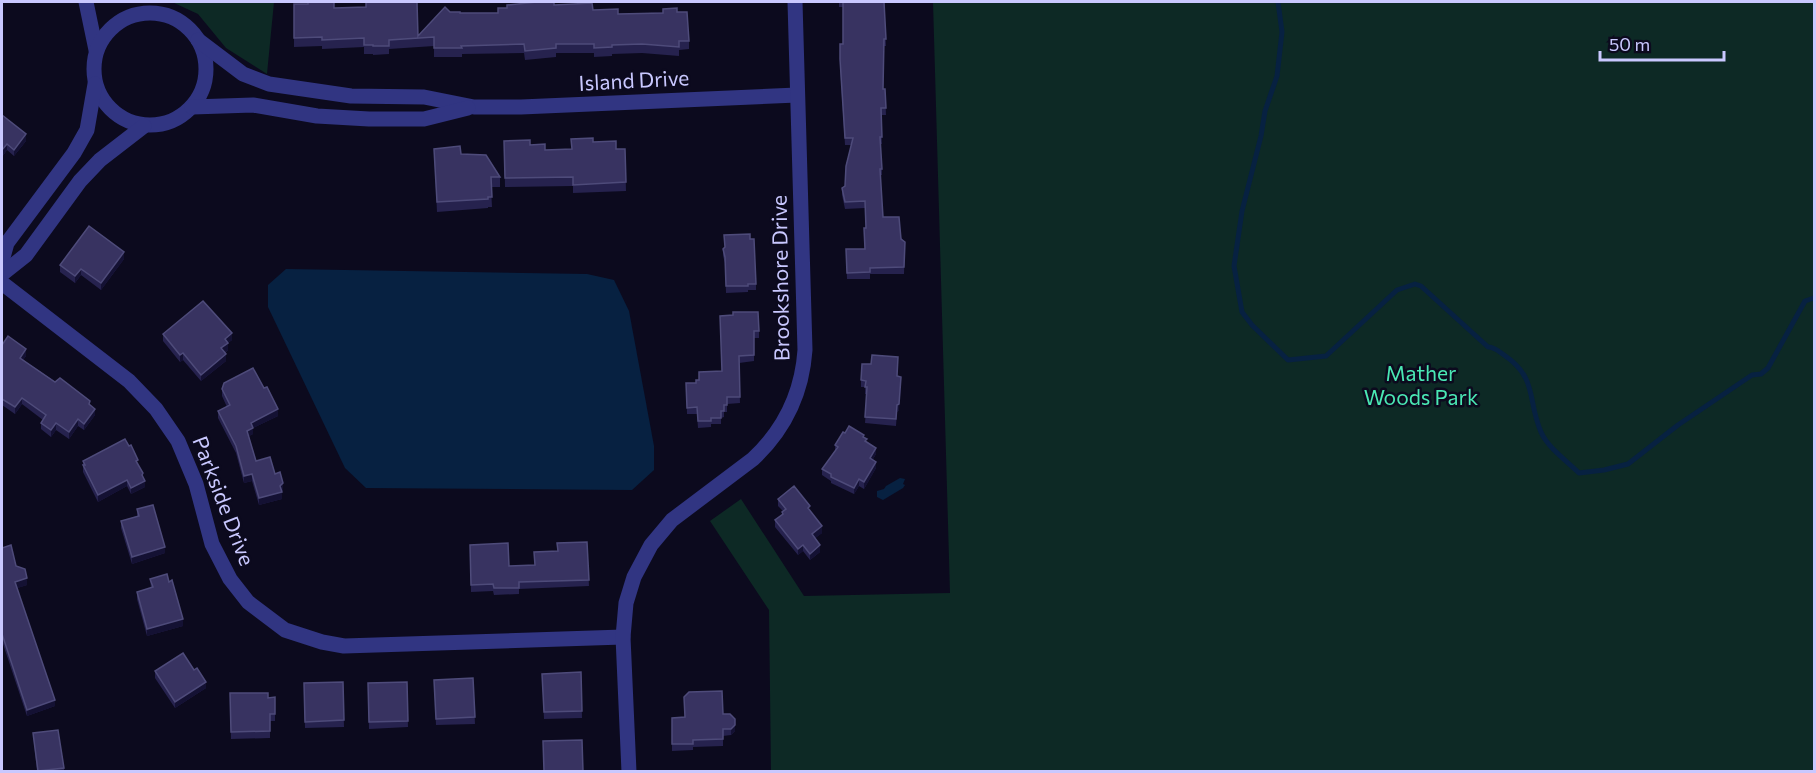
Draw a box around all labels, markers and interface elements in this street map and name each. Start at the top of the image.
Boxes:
scale bar [1600,24,1724,62]
text: 50 m [1609,33,1650,55]
street label: Island Drive [578,64,690,95]
street label: Brookshore Drive [766,195,793,361]
park label: Mather Woods Park [1364,360,1478,409]
street label: Parkside Drive [188,432,261,569]

